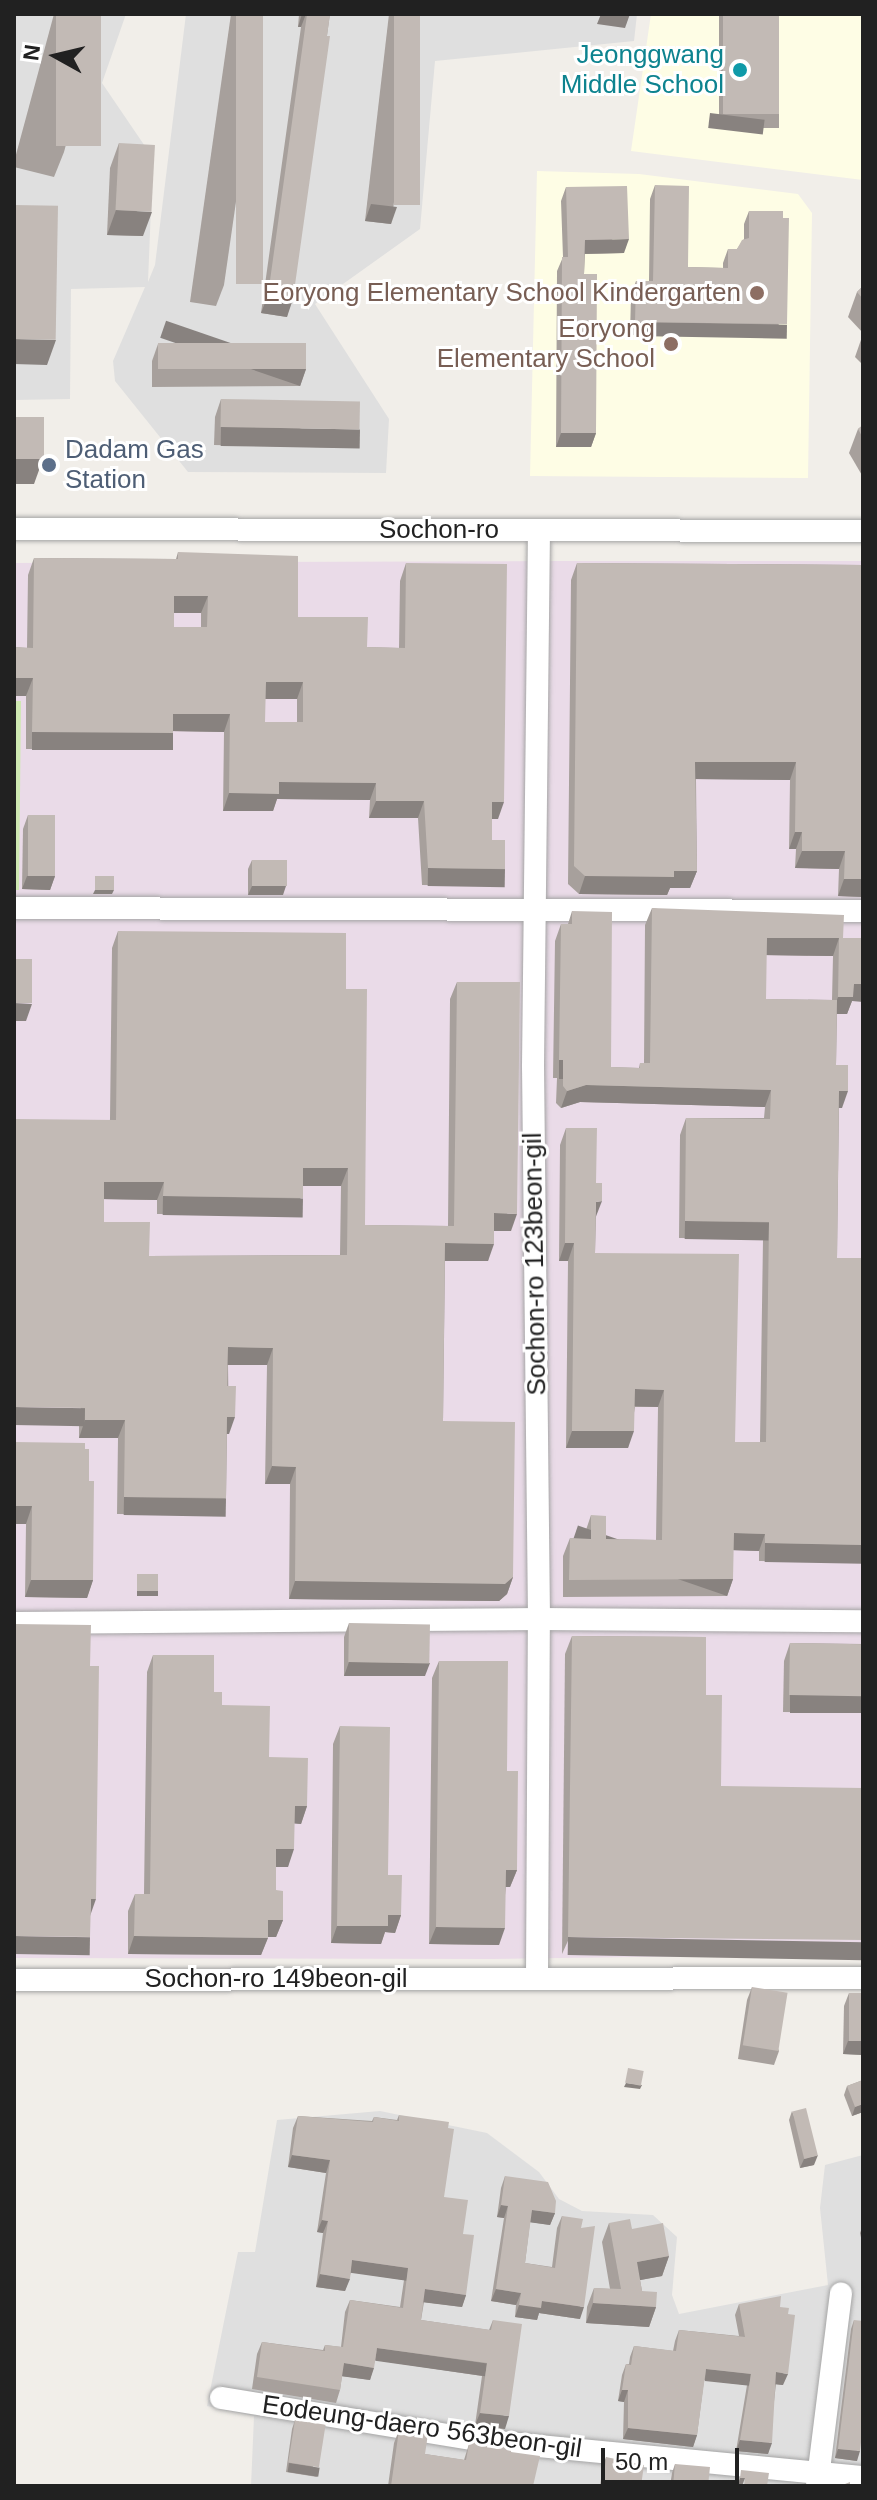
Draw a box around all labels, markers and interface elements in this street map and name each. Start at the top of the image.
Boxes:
north arrow [16,16,96,96]
place label: Jeonggwang Middle School [561,39,724,100]
text: N [18,43,45,62]
marker: Jeonggwang Middle School [731,61,749,79]
place label: Eoryong Elementary School Kindergarten [263,277,741,309]
marker: Eoryong Elementary School Kindergarten [748,284,766,302]
place label: Eoryong Elementary School [437,313,655,374]
marker: Eoryong Elementary School [662,335,680,353]
place label: Dadam Gas Station [65,434,204,496]
marker: Dadam Gas Station [40,456,58,474]
street label: Sochon-ro [379,514,499,546]
street label: Sochon-ro 123beon-gil [517,1132,553,1396]
street label: Sochon-ro 149beon-gil [144,1963,408,1995]
street label: Eodeung-daero 563beon-gil [260,2389,584,2465]
scale bar [605,2432,743,2482]
text: 50 m [615,2448,668,2475]

